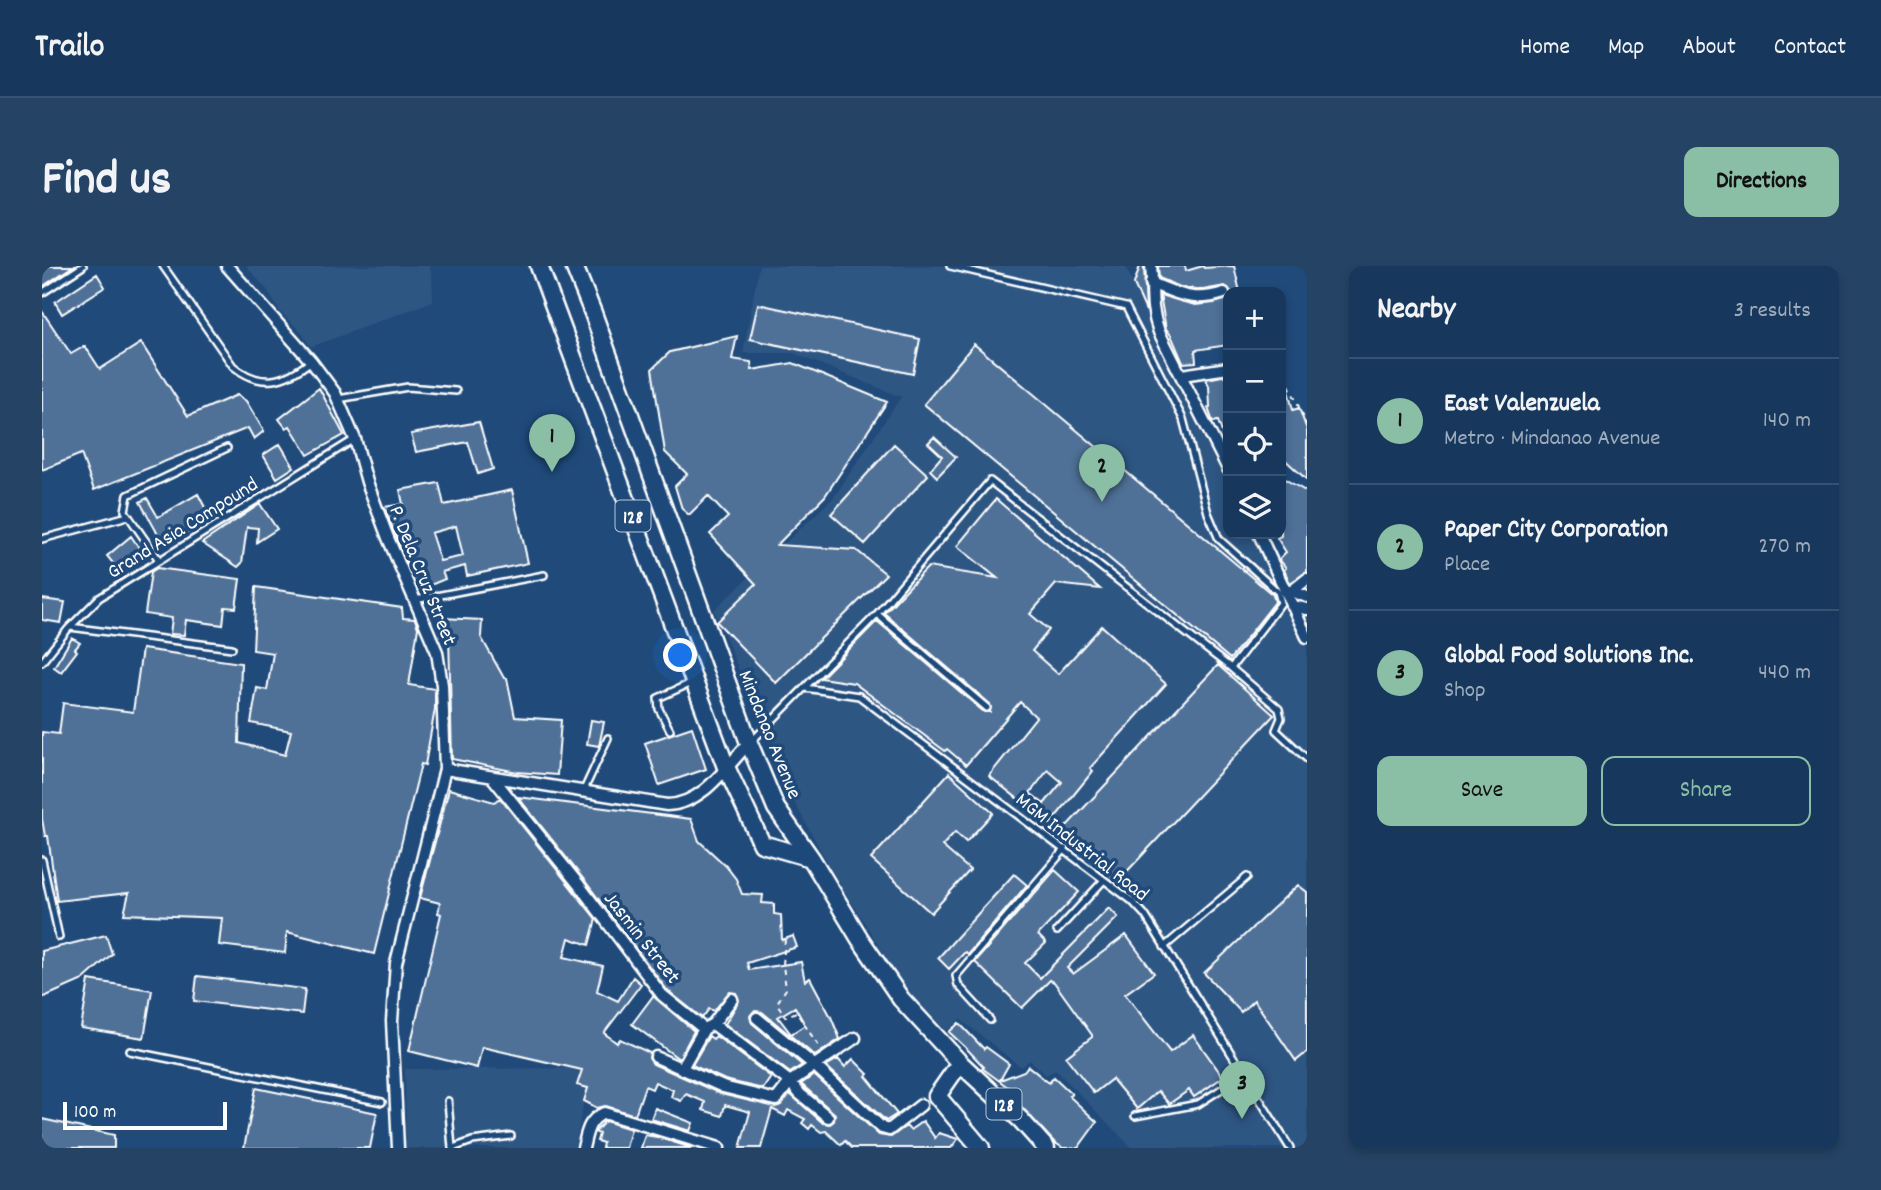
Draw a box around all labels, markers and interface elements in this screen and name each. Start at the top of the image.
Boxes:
text: Trailo [35,25,105,72]
text: Home [1520,31,1570,65]
text: Map [1608,31,1644,65]
text: About [1682,31,1736,65]
text: Contact [1774,31,1846,65]
text: Find us [42,147,171,217]
button: Directions [1684,147,1839,217]
map controls [1223,287,1286,539]
button: + [1223,287,1286,350]
text: Nearby [1377,290,1455,333]
text: 3 results [1734,295,1811,328]
button: − [1223,350,1286,413]
text: East Valenzuela [1444,386,1600,423]
text: 1 [1397,405,1403,438]
text: 140 m [1763,405,1811,438]
button: locate [1223,413,1286,476]
pin: 1 [529,414,575,472]
text: Metro · Mindanao Avenue [1444,423,1660,456]
pin: 2 [1079,444,1125,502]
street label: Grand Asia Compound [102,471,265,588]
button: layers [1223,476,1286,539]
road number: 128 [616,500,650,532]
street label: P. Dela Cruz Street [379,502,463,651]
text: Paper City Corporation [1444,512,1668,549]
text: 2 [1395,531,1405,564]
text: 270 m [1759,531,1811,564]
text: Place [1444,549,1490,582]
your location [663,638,697,672]
text: Global Food Solutions Inc. [1444,638,1693,675]
text: 3 [1395,657,1405,690]
text: 440 m [1758,657,1811,690]
street label: Mindanao Avenue [729,666,808,804]
text: Shop [1444,675,1486,708]
button: Save [1377,756,1587,826]
button: Share [1601,756,1811,826]
street label: MGM Industrial Road [1008,787,1154,910]
street label: Jasmin Street [595,886,687,992]
pin: 3 [1219,1061,1265,1119]
road number: 128 [986,1088,1021,1119]
scale bar [63,1099,228,1131]
text: 100 m [74,1100,116,1127]

